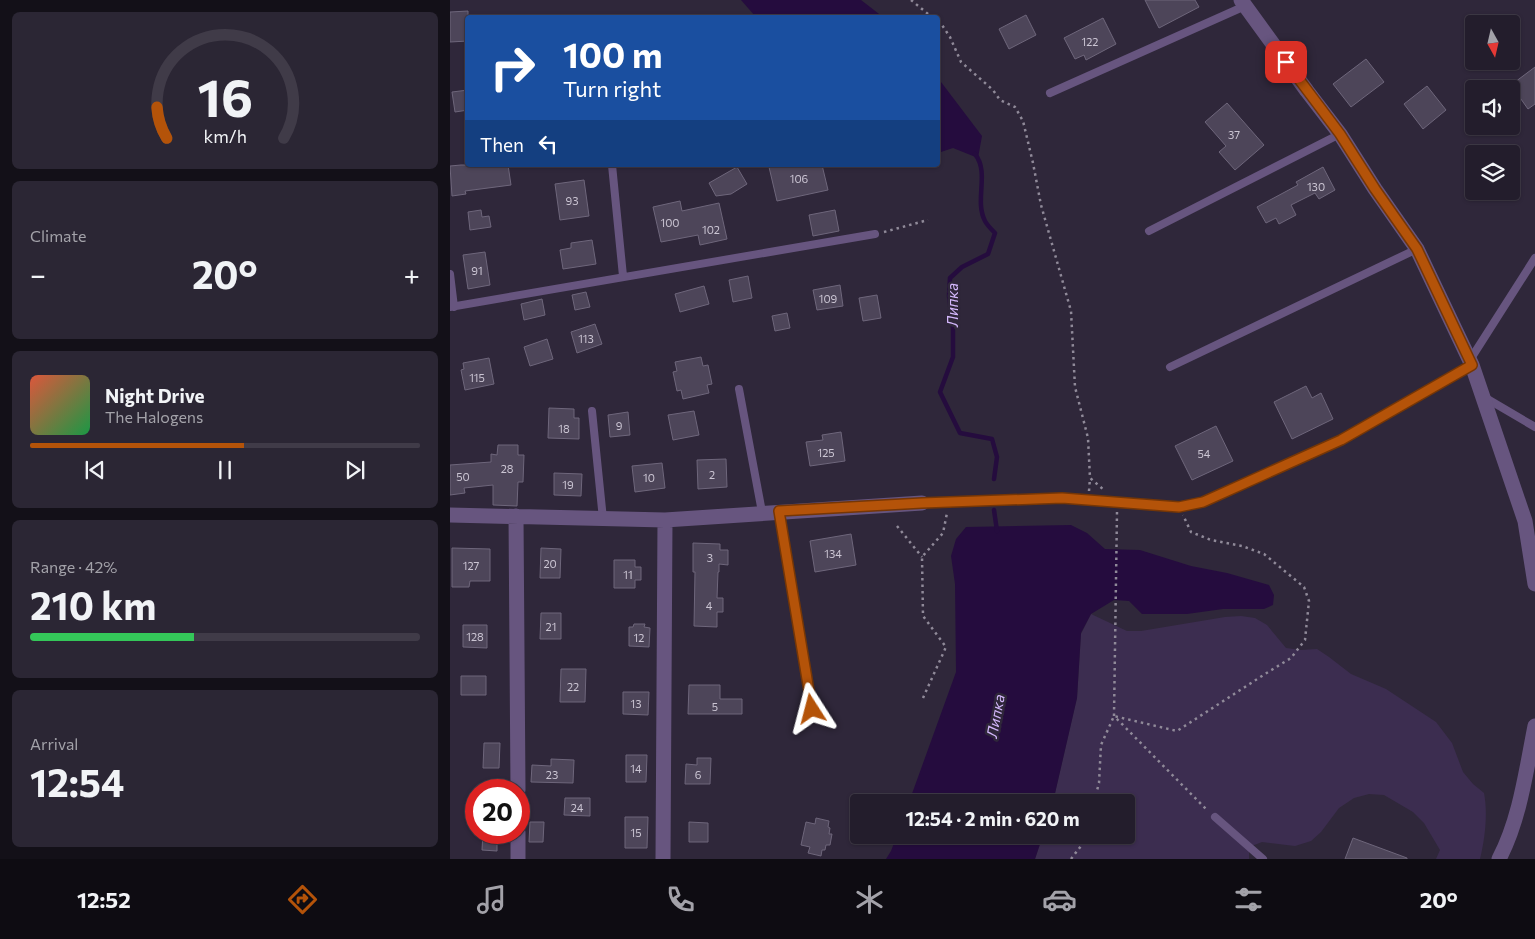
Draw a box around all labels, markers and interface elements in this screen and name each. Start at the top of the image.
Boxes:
north arrow [1465,15,1520,70]
map controls [1465,15,1520,200]
text: 100 m [563,32,663,75]
icon: right [480,35,545,100]
house number: 122 [1082,35,1098,48]
pin [1265,41,1307,83]
icon: arrive [1272,48,1300,76]
text: 16 [197,64,253,128]
text: Turn right [563,75,661,102]
button: sound [1465,80,1520,135]
text: km/h [203,125,247,147]
house number: 37 [1228,128,1240,141]
icon: left [534,130,562,158]
text: Then [480,133,524,156]
button: layers [1465,145,1520,200]
house number: 106 [790,172,809,185]
house number: 130 [1307,180,1325,193]
house number: 93 [566,194,578,207]
house number: 100 [660,216,680,229]
house number: 102 [702,223,720,236]
text: Climate [30,226,86,245]
text: 20° [192,250,258,297]
text: − [30,257,46,291]
text: + [404,257,420,291]
house number: 91 [471,264,483,277]
water label: Липка [943,283,961,328]
house number: 109 [819,292,838,305]
house number: 113 [578,332,594,345]
house number: 115 [469,371,485,384]
text: Night Drive [105,384,205,407]
text: The Halogens [105,407,203,426]
house number: 9 [616,419,623,432]
house number: 18 [558,422,570,435]
house number: 125 [817,446,835,459]
house number: 54 [1198,447,1211,460]
icon: previous [81,456,109,484]
icon: pause [211,456,239,484]
icon: next [341,456,369,484]
house number: 28 [501,462,514,475]
house number: 2 [709,468,715,481]
house number: 50 [456,470,470,483]
house number: 10 [643,471,655,484]
house number: 19 [562,478,574,491]
house number: 134 [824,547,842,560]
house number: 3 [707,551,713,564]
text: Range · 42% [30,557,117,576]
house number: 20 [543,557,557,570]
house number: 127 [463,559,479,572]
house number: 11 [623,568,633,581]
text: 210 km [30,581,156,628]
house number: 4 [706,599,713,612]
house number: 21 [546,620,556,633]
house number: 128 [466,630,484,643]
house number: 12 [634,631,644,644]
house number: 22 [567,680,579,693]
position arrow [785,682,837,734]
water label: Липка [982,692,1008,740]
house number: 13 [631,697,641,710]
house number: 5 [712,700,718,713]
text: Arrival [30,734,78,753]
text: 12:54 [30,758,124,805]
house number: 14 [630,762,642,775]
house number: 23 [546,768,558,781]
house number: 6 [695,768,702,781]
speed limit sign: 20 [465,779,530,844]
house number: 24 [571,801,584,814]
text: 12:54 · 2 min · 620 m [905,807,1080,830]
house number: 15 [630,826,642,839]
icon: directions [285,882,320,917]
icon: music [474,882,509,917]
icon: phone [663,882,698,917]
icon: climate [852,882,887,917]
icon: car [1042,882,1077,917]
icon: filters [1231,882,1266,917]
text: 12:52 [77,886,131,913]
text: 20° [1420,886,1458,913]

